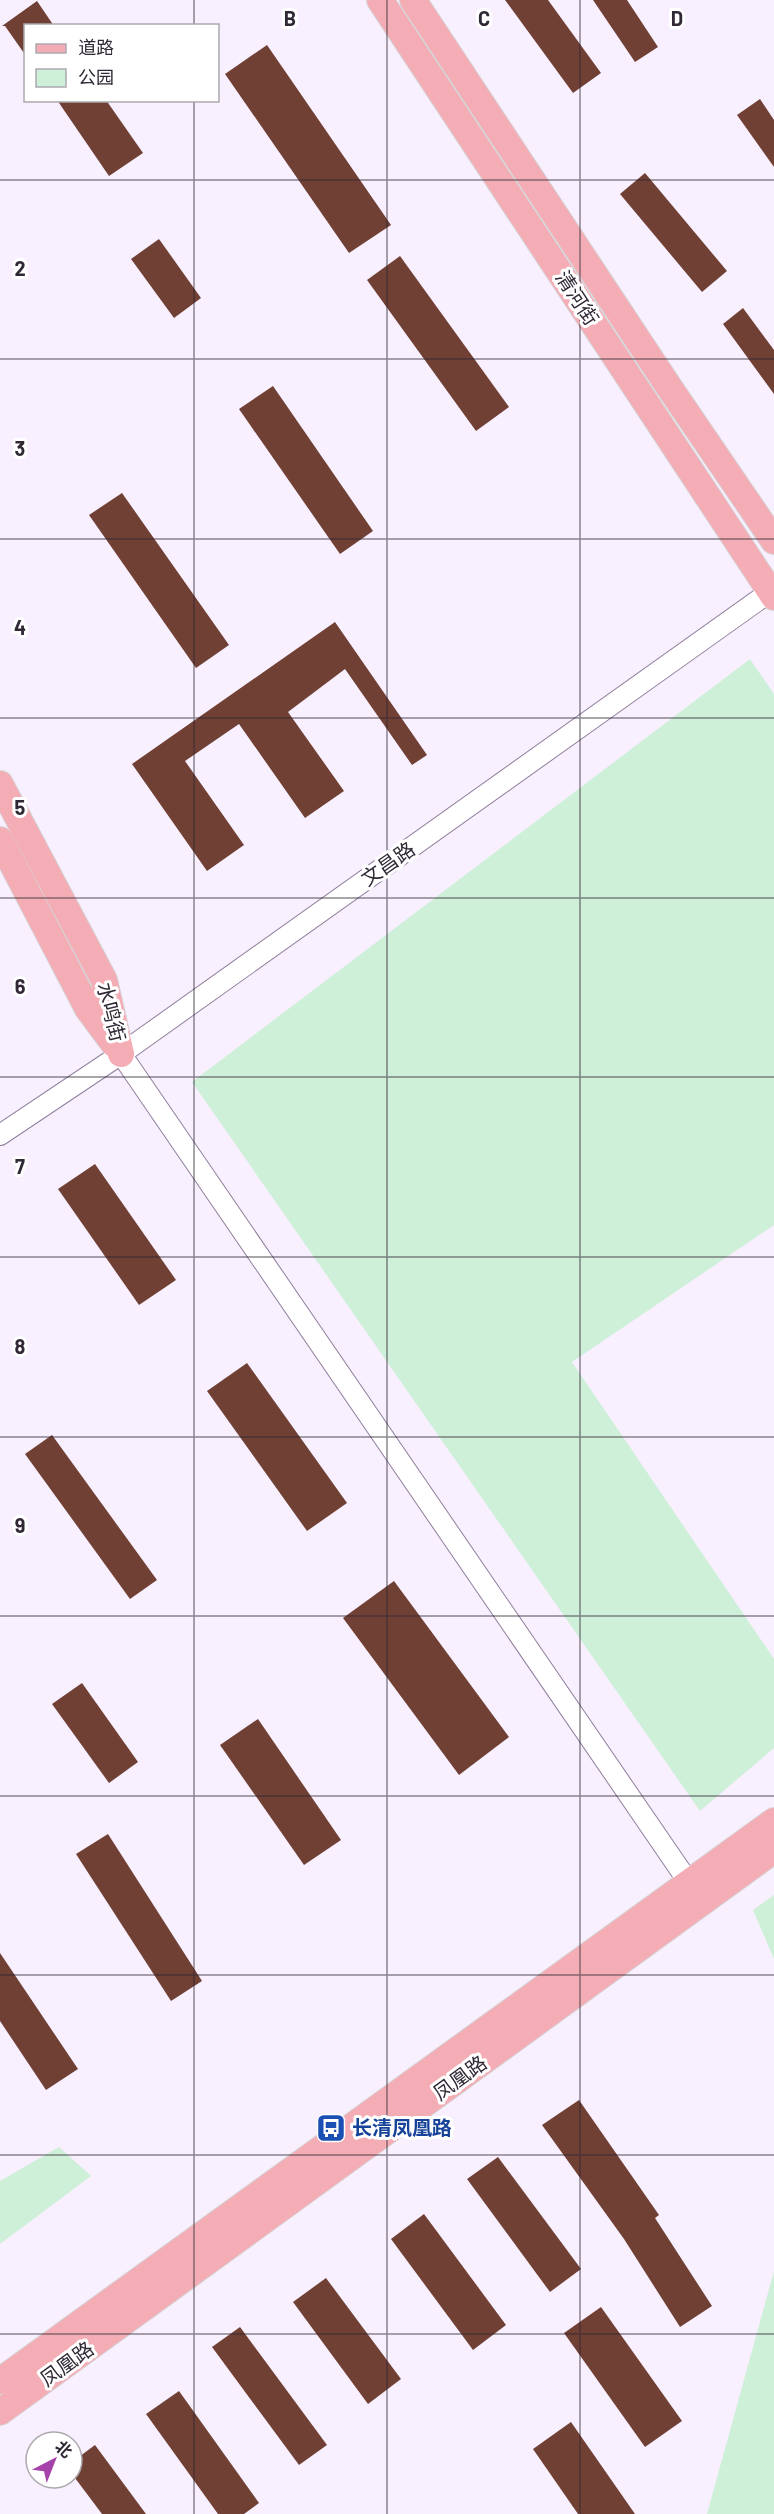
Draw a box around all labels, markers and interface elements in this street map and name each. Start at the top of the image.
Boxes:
text: B [284,6,296,30]
text: C [478,6,490,30]
text: D [671,6,683,30]
legend [24,24,219,102]
text: 道路 [78,36,114,58]
text: 公园 [78,66,114,88]
text: 2 [14,256,26,280]
street label: 清河街 [551,266,604,329]
text: 3 [15,436,25,460]
text: 4 [14,615,26,639]
text: 5 [15,795,26,819]
street label: 文昌路 [356,836,419,890]
text: 6 [15,974,26,998]
street label: 水鸣街 [93,980,131,1044]
text: 7 [15,1154,25,1178]
text: 8 [15,1334,26,1358]
text: 9 [15,1513,25,1537]
street label: 凤凰路 [428,2050,491,2105]
bus stop icon: 长清凤凰路 [315,2112,347,2144]
place label: 长清凤凰路 [352,2115,452,2139]
street label: 凤凰路 [35,2336,98,2391]
north arrow [24,2430,84,2490]
text: 北 [52,2436,77,2461]

